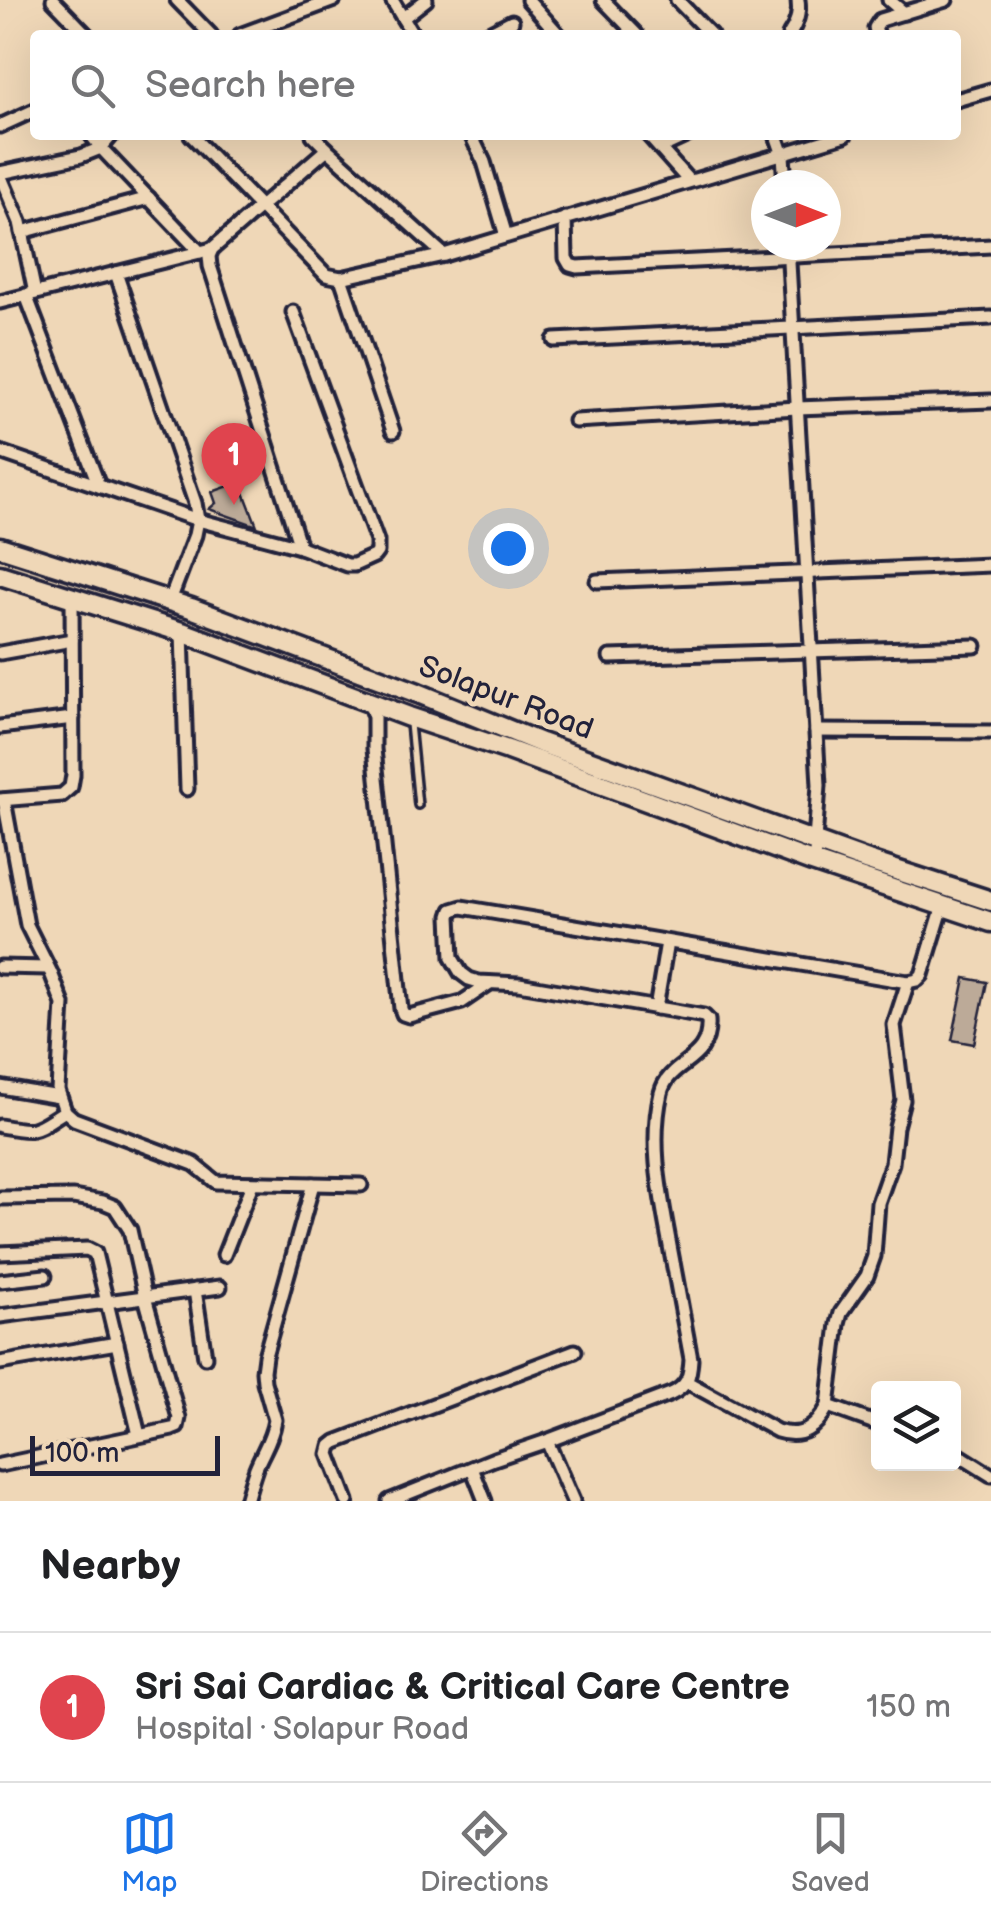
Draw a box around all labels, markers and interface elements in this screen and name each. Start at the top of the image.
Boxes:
search box [30,30,961,140]
icon: search [65,58,120,113]
text: Search here [145,63,356,108]
north arrow [751,170,841,260]
pin: 1 [202,422,266,505]
your location [483,523,534,574]
street label: Solapur Road [414,648,598,748]
map controls [871,1381,961,1471]
button: layers [871,1381,961,1471]
scale bar [30,1431,220,1476]
text: 100 m [45,1437,119,1470]
text: Nearby [40,1541,180,1592]
text: Sri Sai Cardiac & Critical Care Centre [135,1665,790,1710]
text: 1 [66,1688,79,1727]
text: 150 m [866,1688,951,1727]
text: Hospital · Solapur Road [135,1710,469,1749]
tab: Map [121,1806,178,1899]
tab: Directions [420,1806,549,1899]
tab: Saved [791,1806,870,1899]

